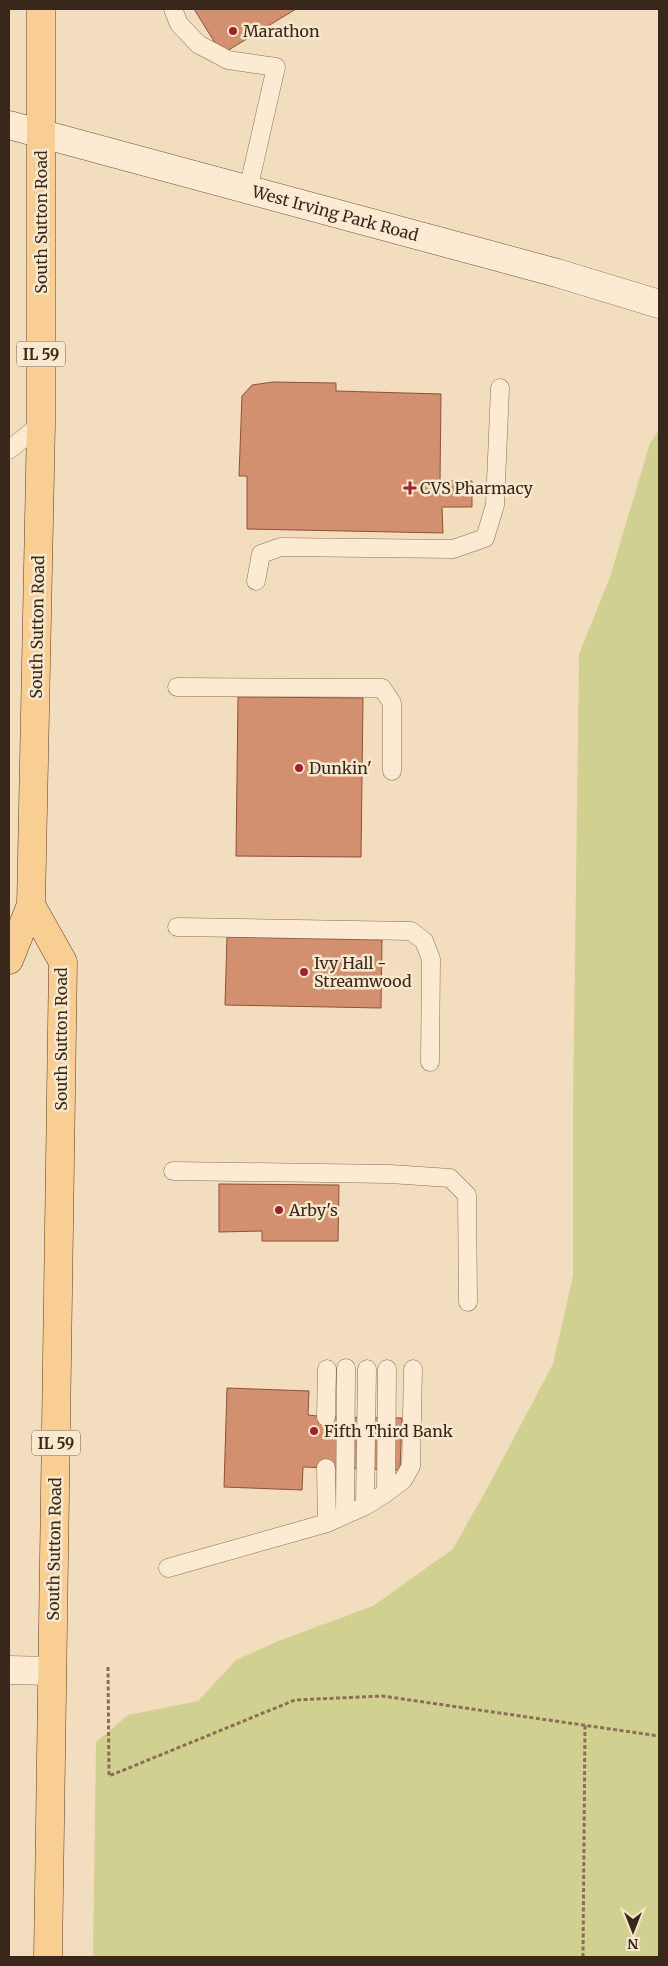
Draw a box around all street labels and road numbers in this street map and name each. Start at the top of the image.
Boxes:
street label: South Sutton Road [31,150,51,294]
street label: West Irving Park Road [249,181,421,245]
road number: IL 59 [17,342,65,366]
street label: South Sutton Road [26,555,48,699]
street label: South Sutton Road [51,967,71,1111]
road number: IL 59 [32,1430,80,1456]
street label: South Sutton Road [43,1477,65,1621]

